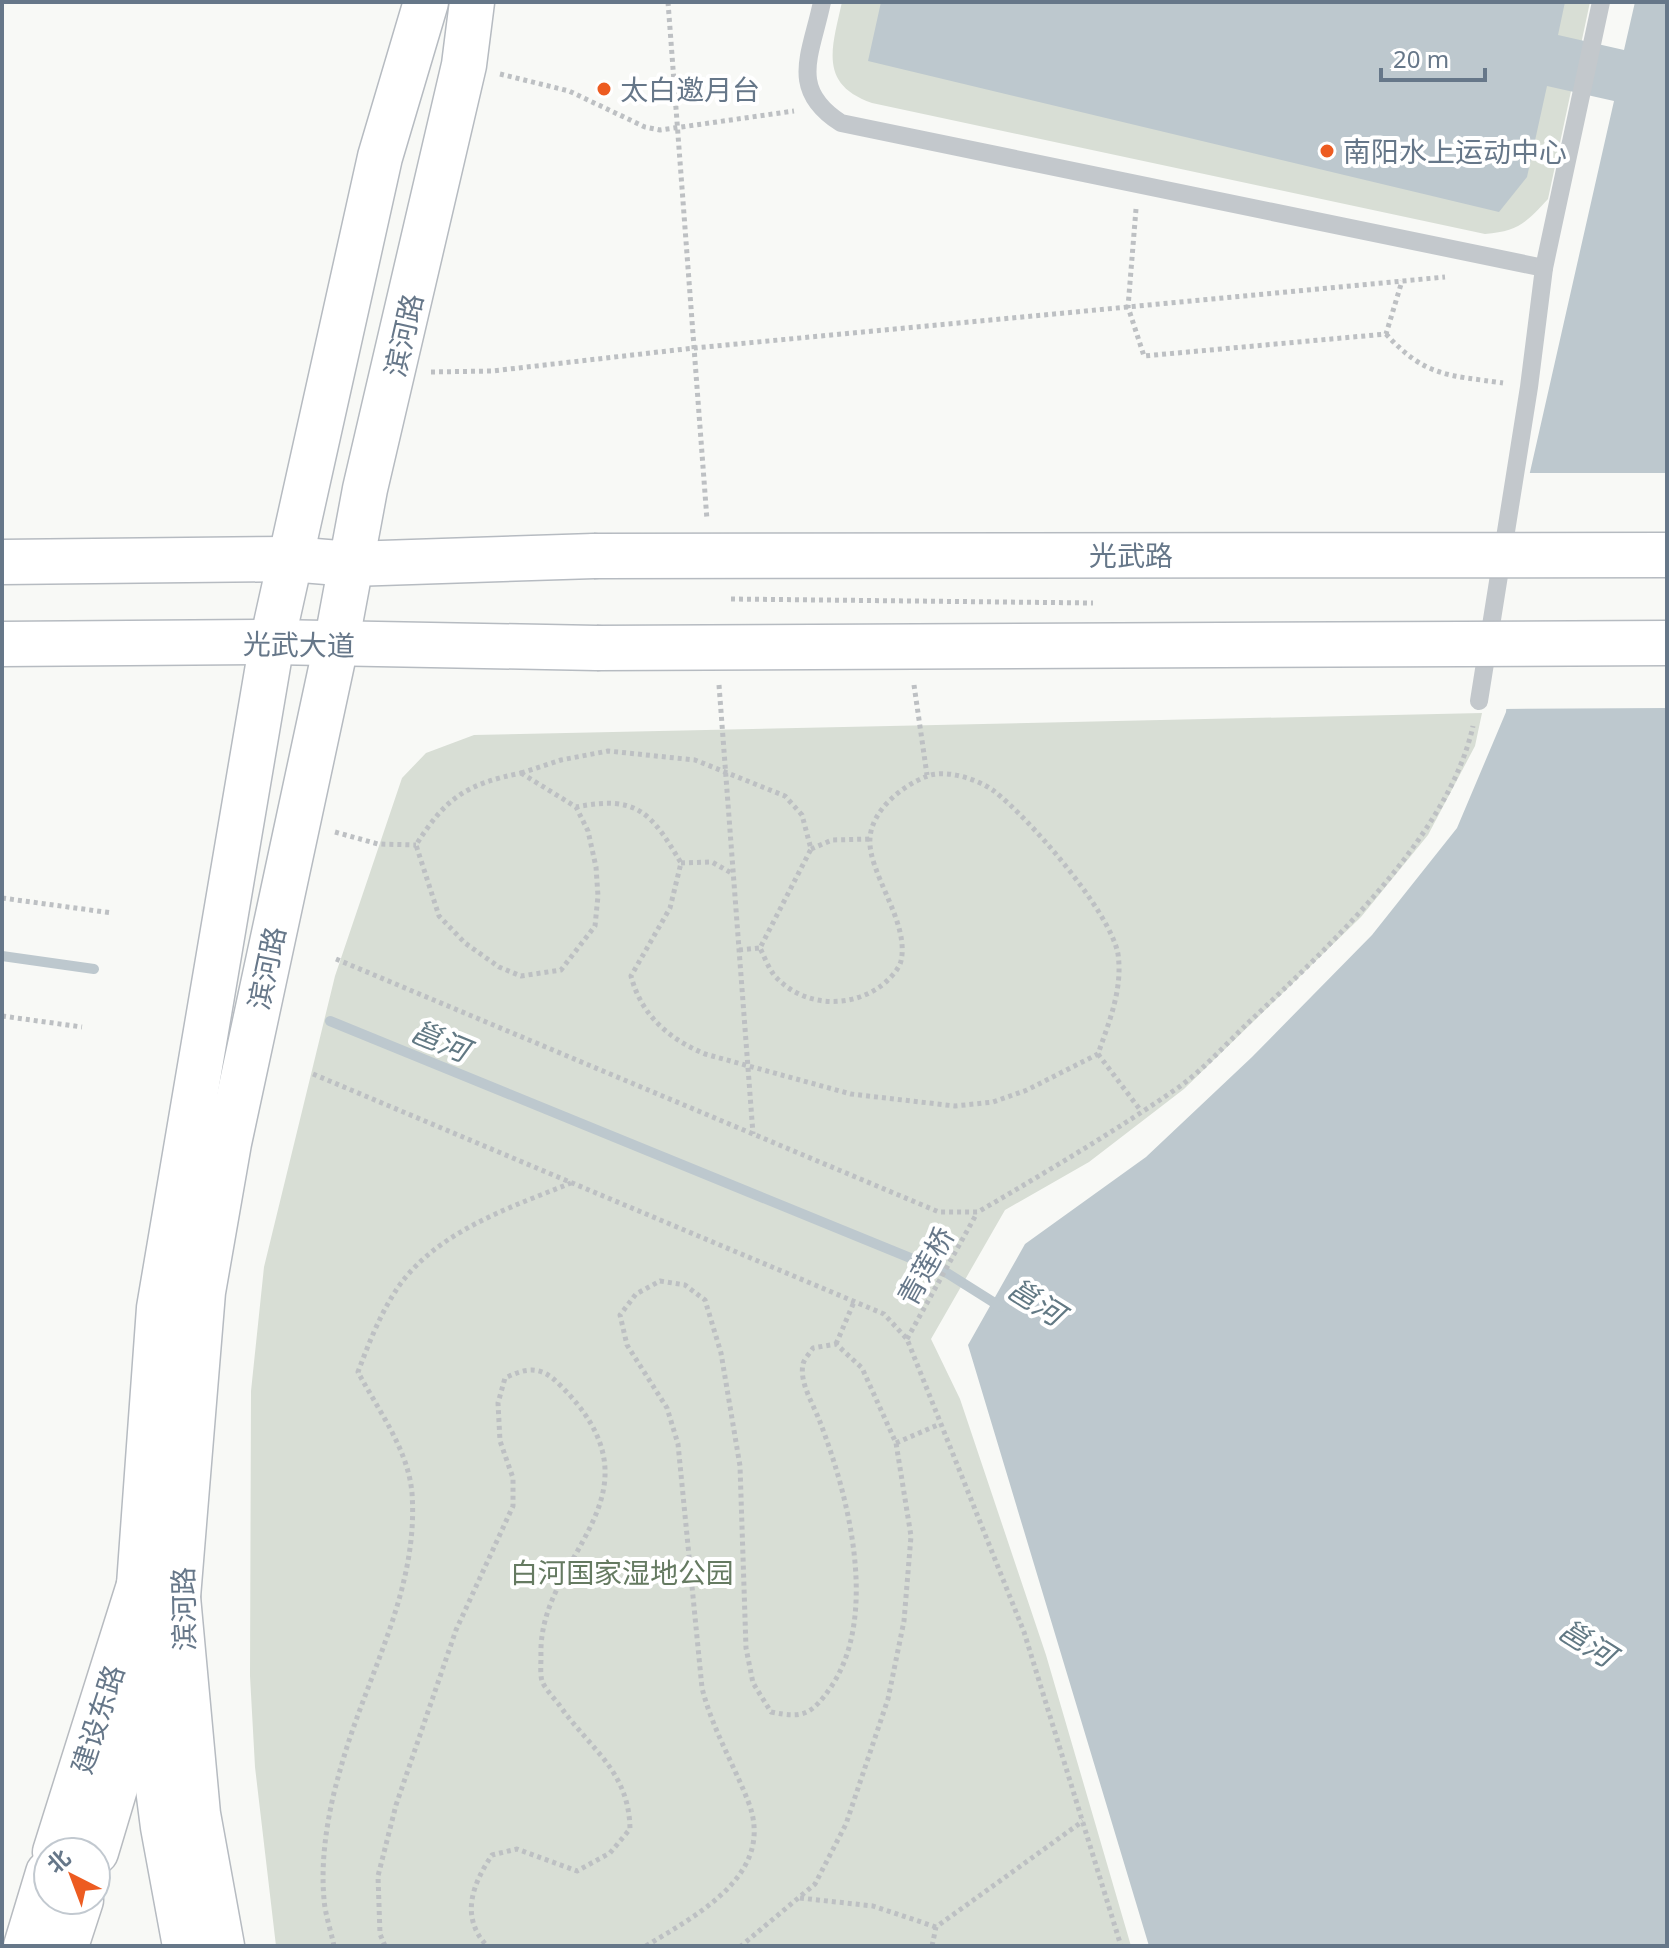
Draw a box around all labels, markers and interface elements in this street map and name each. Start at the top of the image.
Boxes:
scale bar [1381,32,1485,82]
text: 20 m [1393,42,1449,75]
place label: 太白邀月台 [620,70,760,108]
marker: 太白邀月台 [595,80,613,98]
place label: 南阳水上运动中心 [1343,132,1567,170]
marker: 南阳水上运动中心 [1318,142,1336,160]
street label: 滨河路 [375,290,431,380]
street label: 光武路 [1089,536,1173,574]
street label: 光武大道 [243,624,355,664]
street label: 滨河路 [239,923,293,1013]
water label: 邕河 [405,1010,480,1072]
street label: 青莲桥 [888,1220,962,1312]
water label: 邕河 [1000,1268,1077,1337]
park label: 白河国家湿地公园 [510,1553,734,1591]
street label: 滨河路 [163,1567,203,1651]
water label: 邕河 [1551,1609,1628,1678]
street label: 建设东路 [62,1660,132,1778]
north arrow [32,1836,112,1916]
text: 北 [40,1842,76,1879]

